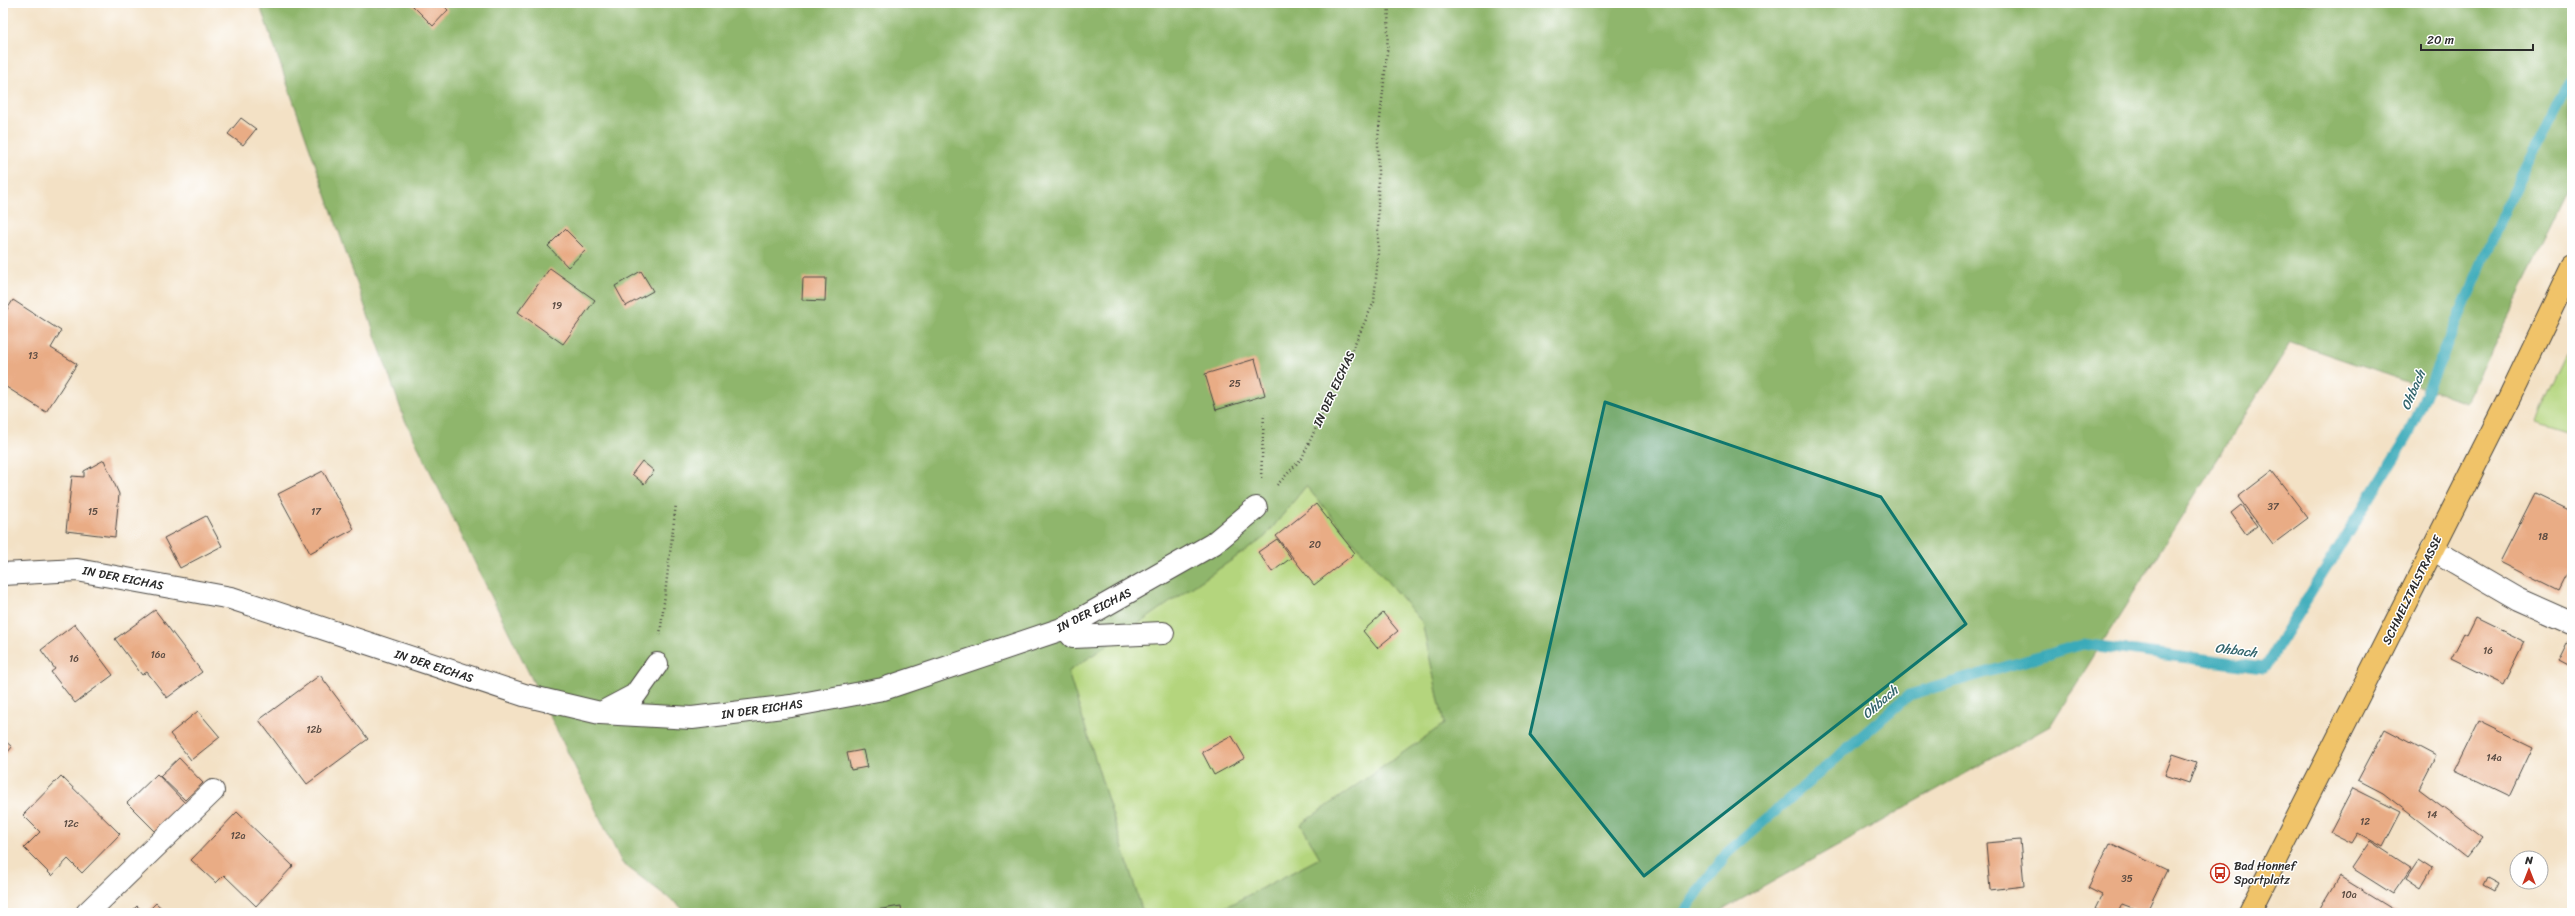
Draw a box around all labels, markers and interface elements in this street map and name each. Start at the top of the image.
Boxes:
scale bar [2421,26,2533,52]
text: 20 m [2427,29,2454,51]
house number: 19 [552,297,562,315]
house number: 13 [28,347,38,365]
street label: IN DER EICHAS [1306,347,1362,432]
water label: Ohbach [2394,365,2432,414]
house number: 25 [1229,375,1241,393]
house number: 37 [2267,498,2280,516]
house number: 15 [88,503,98,521]
house number: 17 [311,503,322,521]
house number: 18 [2538,528,2548,546]
street label: SCHMELZTALSTRASSE [2376,530,2449,649]
house number: 20 [1309,536,1321,554]
street label: IN DER EICHAS [80,559,166,597]
street label: IN DER EICHAS [1052,581,1136,639]
water label: Ohbach [2214,636,2259,664]
house number: 16 [2483,642,2493,660]
street label: IN DER EICHAS [391,643,477,689]
house number: 16a [151,646,166,664]
house number: 16 [69,650,79,668]
water label: Ohbach [1857,679,1904,724]
street label: IN DER EICHAS [719,692,805,726]
house number: 12b [306,721,322,739]
house number: 14a [2486,749,2502,767]
house number: 14 [2427,806,2437,824]
house number: 12 [2360,813,2370,831]
house number: 12c [63,815,79,833]
house number: 12a [230,827,246,845]
north arrow [2509,850,2549,890]
text: N [2524,851,2533,870]
place label: Bad Honnef Sportplatz [2234,855,2297,891]
bus stop icon: Bad Honnef Sportplatz [2209,862,2231,884]
house number: 35 [2121,870,2133,888]
house number: 10a [2341,886,2357,904]

